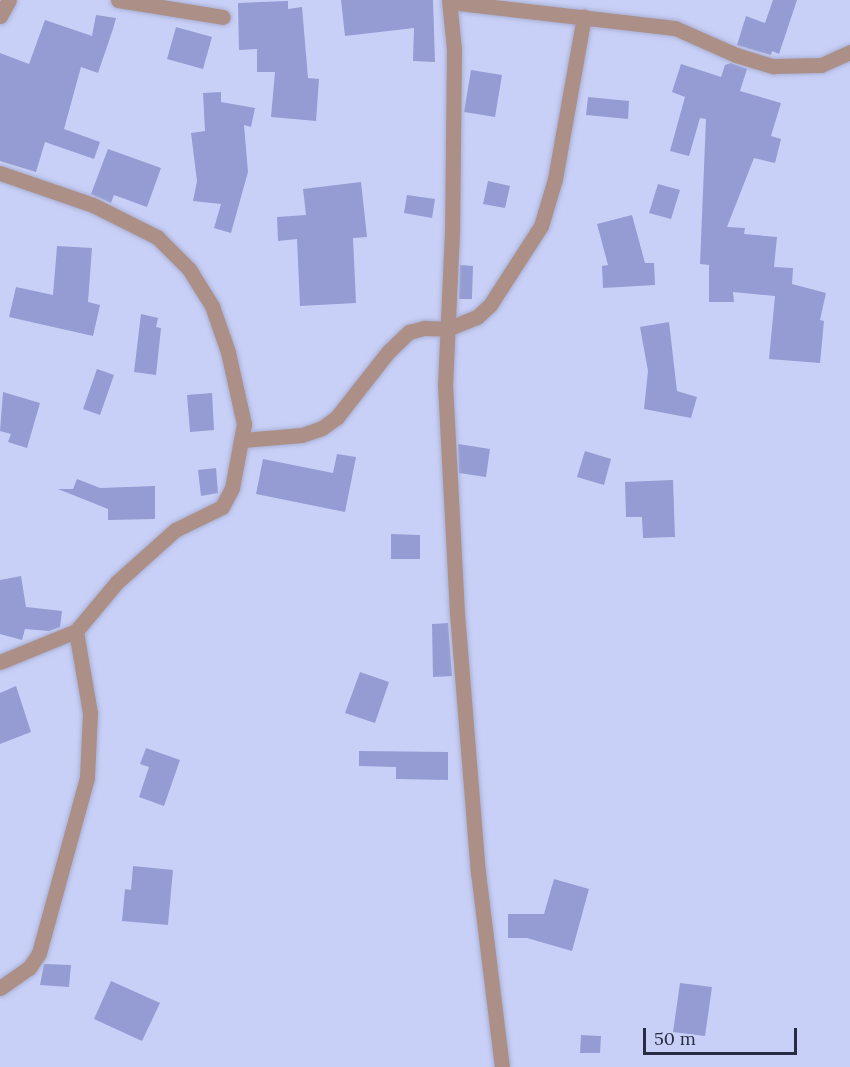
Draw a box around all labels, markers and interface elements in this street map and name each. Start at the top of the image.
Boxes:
scale bar [646,1016,800,1054]
text: 50 m [654,1027,696,1050]

